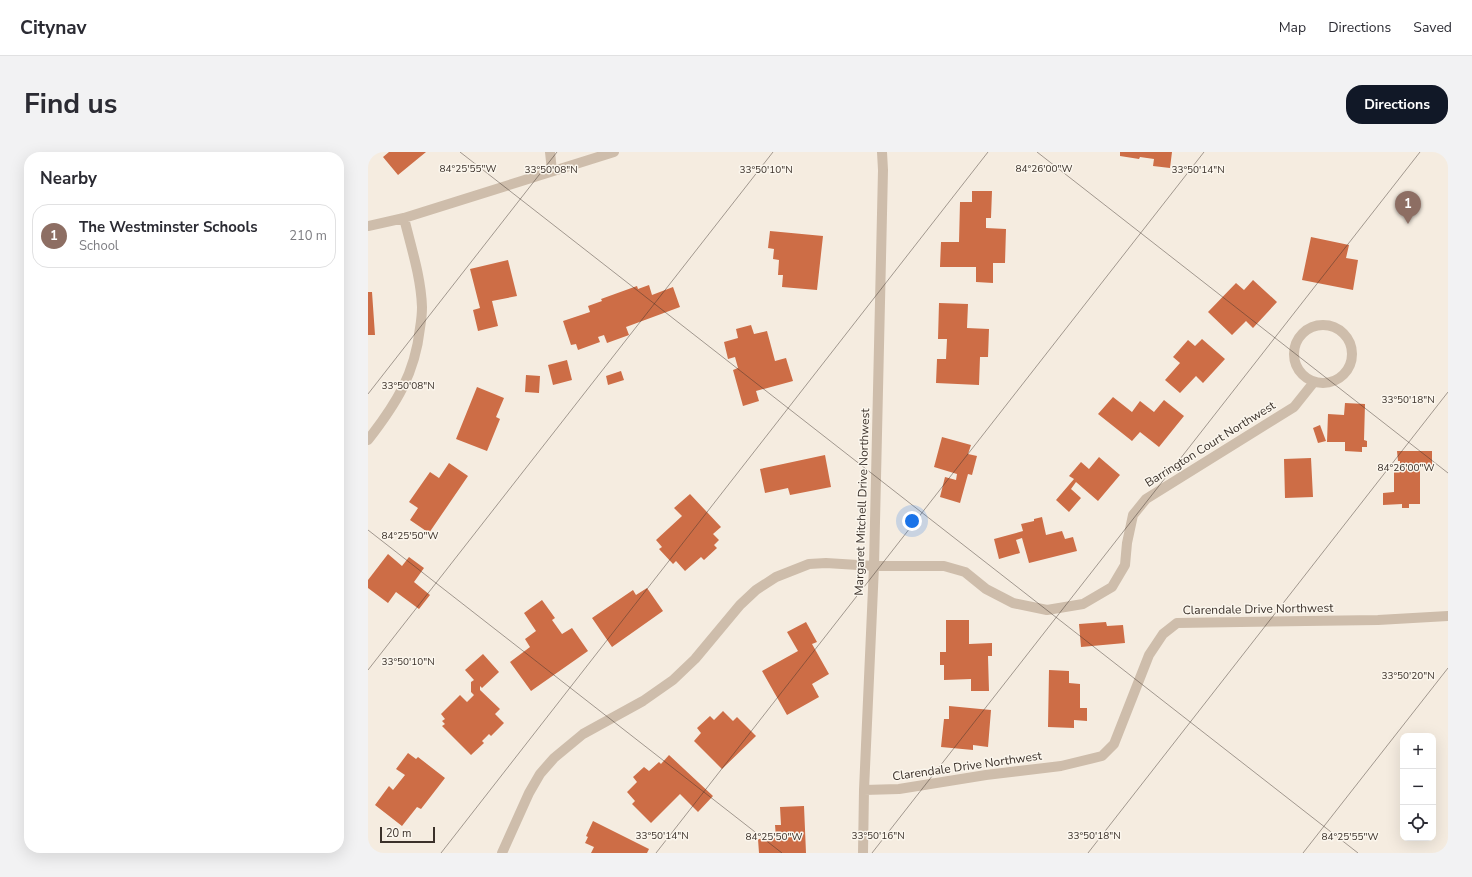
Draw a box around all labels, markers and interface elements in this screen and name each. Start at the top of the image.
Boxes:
text: Citynav [20,15,87,41]
text: Map [1279,18,1306,37]
text: Directions [1328,18,1391,37]
text: Saved [1413,18,1452,37]
text: Find us [24,85,118,123]
button: Directions [1346,85,1448,124]
text: 84°25'55"W [440,162,496,176]
text: 84°26'00"W [1016,162,1072,176]
text: 33°50'08"N [524,163,578,177]
text: 33°50'10"N [739,163,793,177]
text: 33°50'14"N [1171,163,1225,177]
text: Nearby [40,167,97,190]
pin: 1 [1395,191,1421,224]
text: The Westminster Schools [79,217,258,237]
text: 1 [50,227,58,245]
text: 210 m [289,227,327,245]
text: School [79,237,119,255]
text: 33°50'08"N [381,379,435,393]
text: 33°50'18"N [1381,393,1435,407]
street label: Barrington Court Northwest [1142,397,1279,491]
street label: Margaret Mitchell Drive Northwest [851,407,873,596]
text: 84°26'00"W [1378,461,1434,475]
your location [902,511,922,531]
text: 84°25'50"W [382,529,438,543]
street label: Clarendale Drive Northwest [1183,600,1334,618]
text: 33°50'10"N [381,655,435,669]
text: 33°50'20"N [1381,669,1435,683]
map controls [1400,733,1436,841]
button: + [1400,733,1436,769]
street label: Clarendale Drive Northwest [891,747,1044,784]
button: − [1400,769,1436,805]
button: locate [1400,805,1436,841]
scale bar [380,825,435,844]
text: 20 m [386,826,411,841]
text: 33°50'14"N [635,829,689,843]
text: 33°50'16"N [851,829,905,843]
text: 33°50'18"N [1067,829,1121,843]
text: 84°25'50"W [746,830,802,844]
text: 84°25'55"W [1322,830,1378,844]

